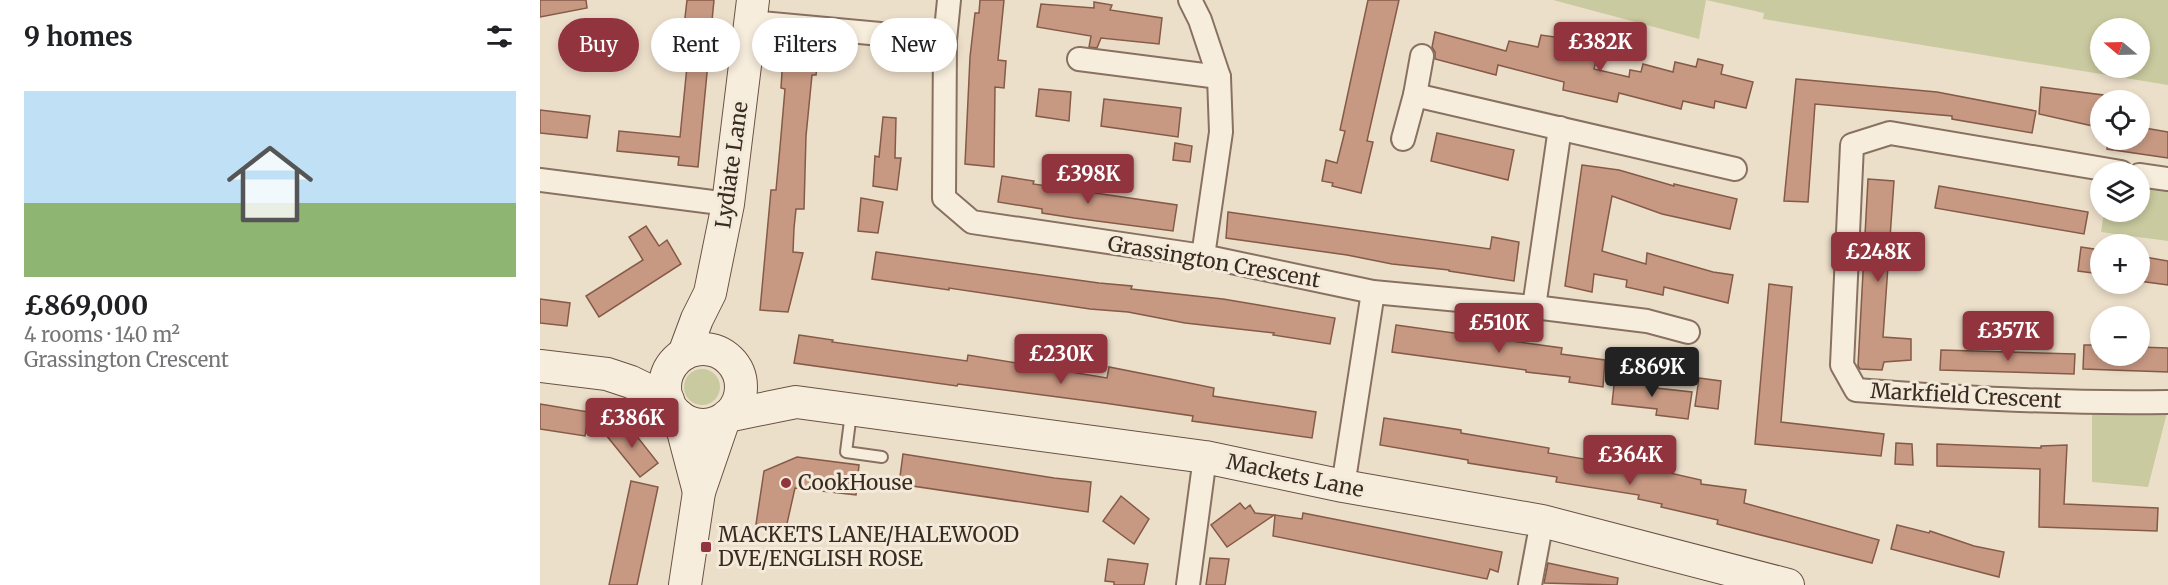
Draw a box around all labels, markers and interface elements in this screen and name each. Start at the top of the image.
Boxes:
chip: Buy [558,18,639,72]
chip: Rent [651,18,740,72]
chip: Filters [752,18,858,72]
chip: New [870,18,957,72]
north arrow [2090,18,2150,78]
map controls [2090,18,2150,366]
text: 9 homes [24,20,133,53]
icon: filters [483,20,516,53]
pin: £382K [1558,22,1642,73]
text: £382K [1568,29,1632,54]
button: locate [2090,90,2150,150]
street label: Lydiate Lane [709,100,754,230]
icon: home [216,130,324,238]
pin: £398K [1046,154,1130,205]
text: £398K [1056,161,1120,186]
button: layers [2090,162,2150,222]
street label: Grassington Crescent [1106,230,1322,293]
pin: £248K [1836,232,1920,283]
button: + [2090,234,2150,294]
text: £248K [1845,239,1911,264]
text: £869,000 [24,289,148,322]
pin: £510K [1457,303,1541,354]
button: − [2090,306,2150,366]
text: £510K [1468,310,1530,335]
pin: £357K [1966,311,2050,362]
text: £357K [1977,318,2039,343]
text: 4 rooms · 140 m² [24,322,180,347]
pin: £230K [1019,334,1103,385]
text: £230K [1028,341,1094,366]
text: Grassington Crescent [24,347,229,372]
pin: £869K [1610,347,1694,398]
text: £869K [1619,354,1685,379]
street label: Markfield Crescent [1870,377,2062,414]
pin: £386K [590,398,674,449]
text: £386K [599,405,665,430]
pin: £364K [1588,435,1672,486]
text: £364K [1597,442,1663,467]
street label: Mackets Lane [1224,448,1366,503]
place label: CookHouse [798,469,913,496]
marker: CookHouse [779,476,793,490]
place label: MACKETS LANE/HALEWOOD DVE/ENGLISH ROSE [718,521,1019,572]
marker: MACKETS LANE/HALEWOOD DVE/ENGLISH ROSE [699,540,713,554]

